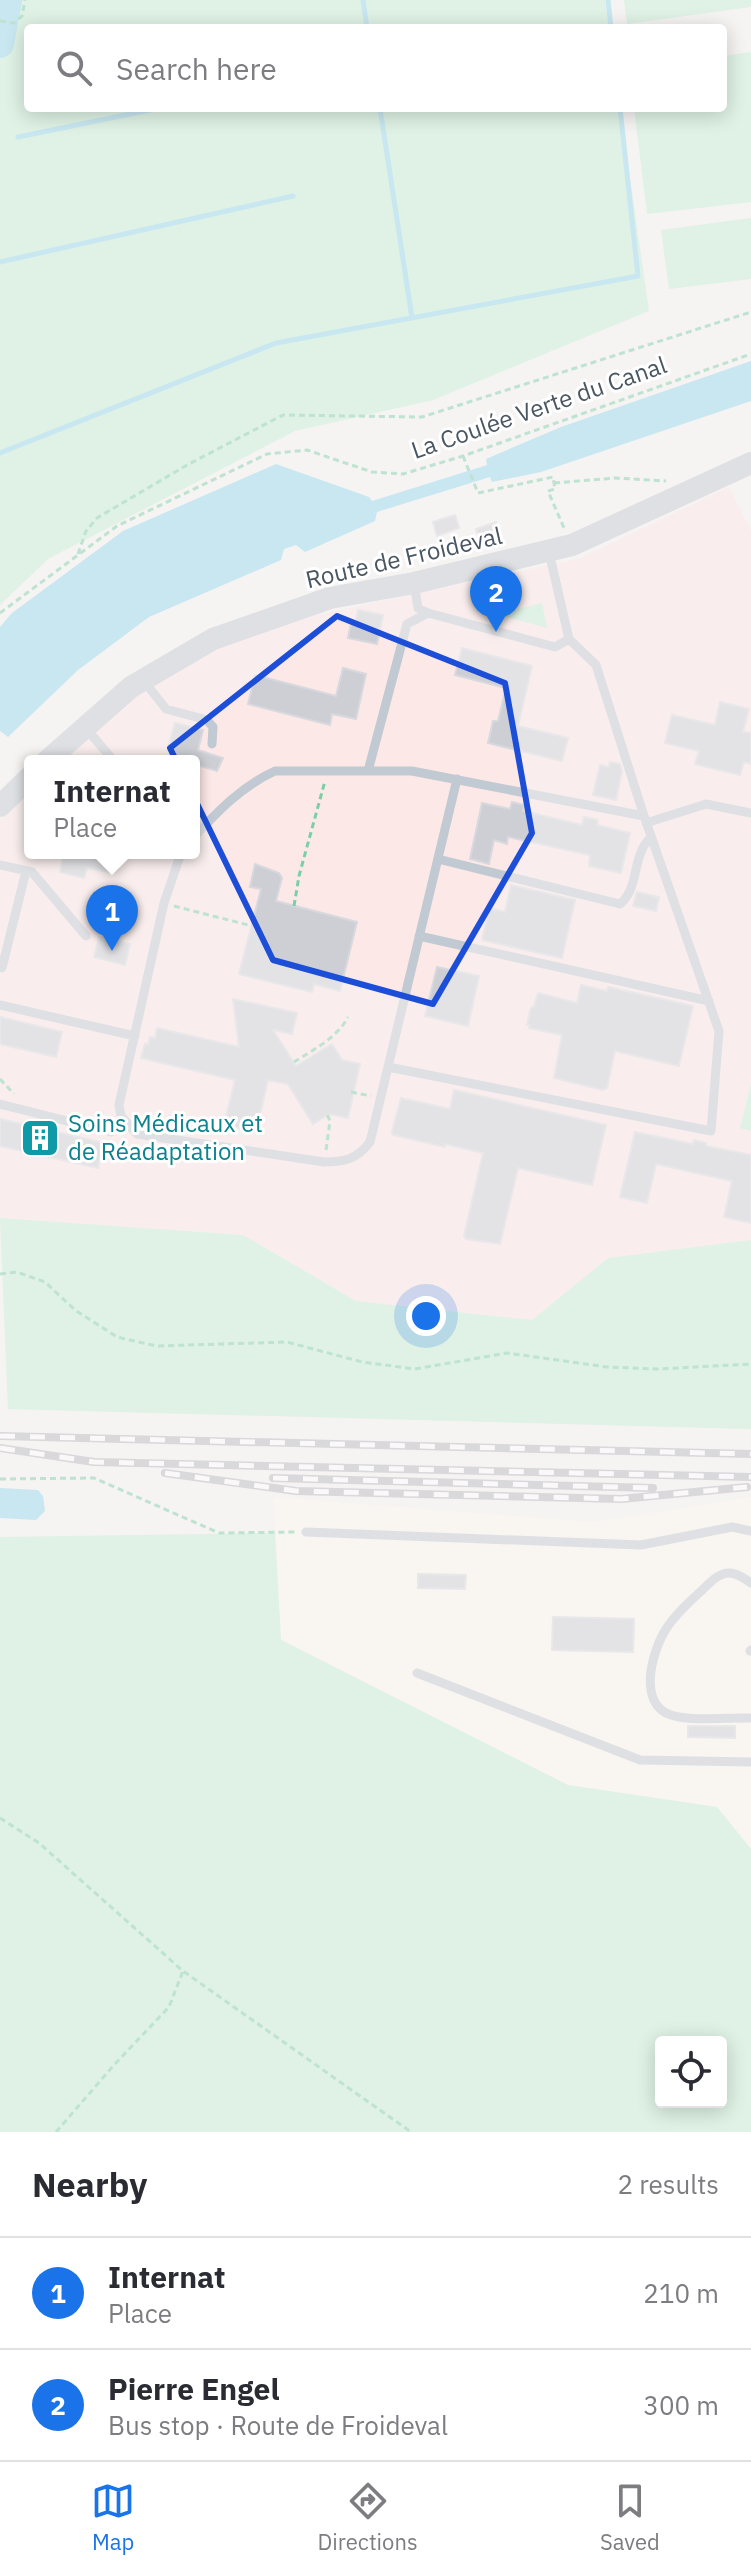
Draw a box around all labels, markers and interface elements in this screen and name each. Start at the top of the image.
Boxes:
search box [24,24,727,112]
icon: search [52,46,96,90]
text: Search here [116,49,277,88]
street label: La Coulée Verte du Canal [407,348,671,466]
street label: Route de Froideval [302,519,505,595]
pin: 2 [470,566,522,632]
popup [24,755,200,859]
text: Internat [53,771,171,810]
text: Place [53,810,117,844]
pin: 1 [86,885,138,951]
place label: Soins Médicaux et de Réadaptation [68,1107,263,1167]
building icon: Soins Médicaux et de Réadaptation [19,1117,61,1159]
your location [406,1296,446,1336]
map controls [655,2036,727,2108]
button: locate [655,2036,727,2108]
text: Nearby [32,2162,147,2206]
text: 2 results [617,2167,719,2201]
text: Internat [108,2257,225,2296]
text: 1 [50,2276,66,2310]
text: 210 m [643,2276,719,2310]
text: Place [108,2296,172,2330]
text: Pierre Engel [108,2369,280,2408]
text: 2 [50,2388,66,2422]
text: 300 m [643,2388,719,2422]
text: Bus stop · Route de Froideval [108,2408,448,2442]
tab: Map [91,2479,135,2556]
tab: Directions [318,2479,418,2556]
tab: Saved [600,2479,660,2556]

